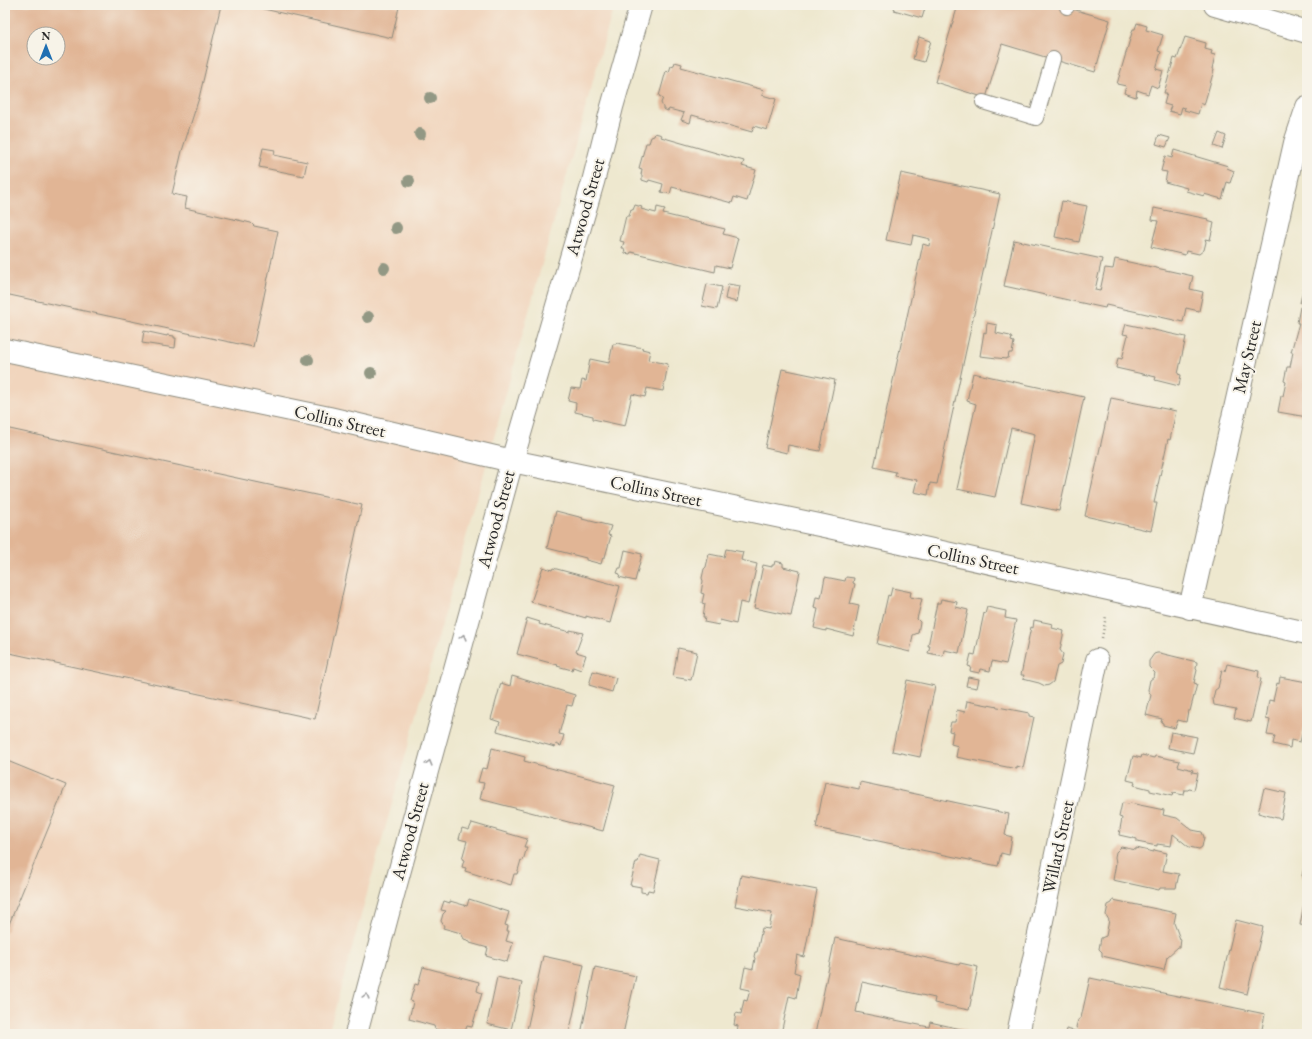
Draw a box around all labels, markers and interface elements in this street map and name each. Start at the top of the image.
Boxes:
north arrow [26,26,66,66]
text: N [42,29,51,43]
street label: Atwood Street [559,155,609,259]
street label: May Street [1227,318,1266,395]
street label: Collins Street [292,399,388,442]
street label: Atwood Street [471,467,520,571]
street label: Collins Street [608,470,704,511]
street label: Collins Street [925,538,1021,579]
one-way arrow [459,634,467,640]
one-way arrow [424,759,433,766]
street label: Atwood Street [385,779,434,883]
street label: Willard Street [1036,798,1079,896]
one-way arrow [361,993,370,1000]

